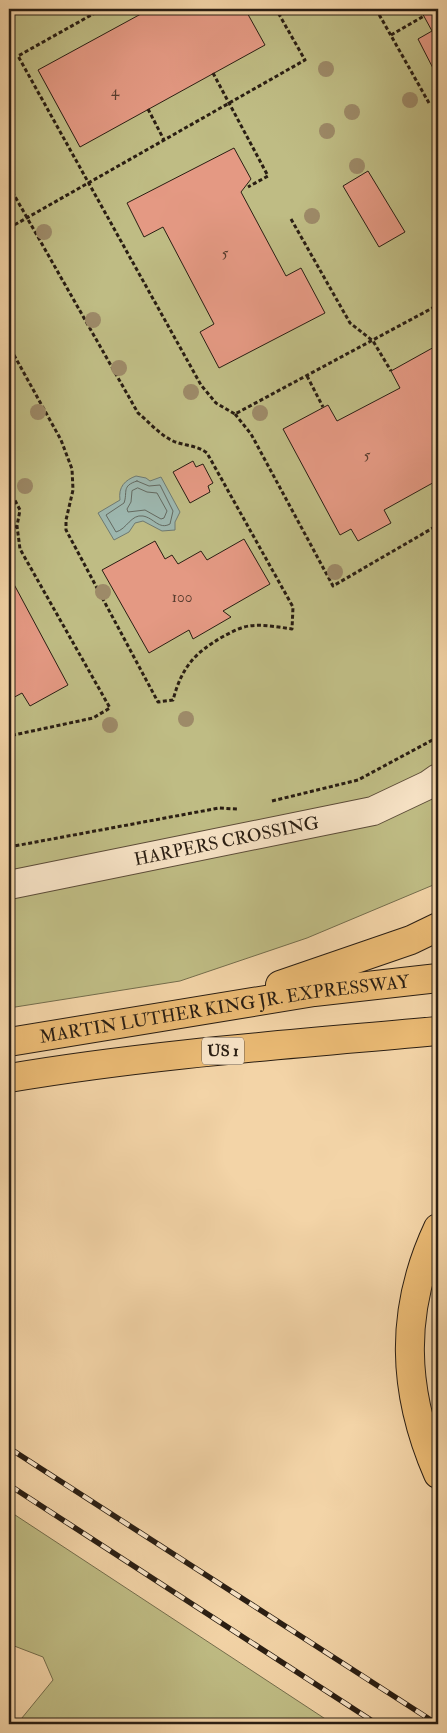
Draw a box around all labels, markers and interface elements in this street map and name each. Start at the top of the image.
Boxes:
house number: 4 [111,82,120,101]
house number: 5 [222,244,229,263]
house number: 5 [364,446,371,465]
house number: 100 [172,588,192,607]
street label: HARPERS CROSSING [132,811,321,871]
street label: MARTIN LUTHER KING JR. EXPRESSWAY [38,970,411,1048]
road number: US 1 [202,1038,244,1064]

